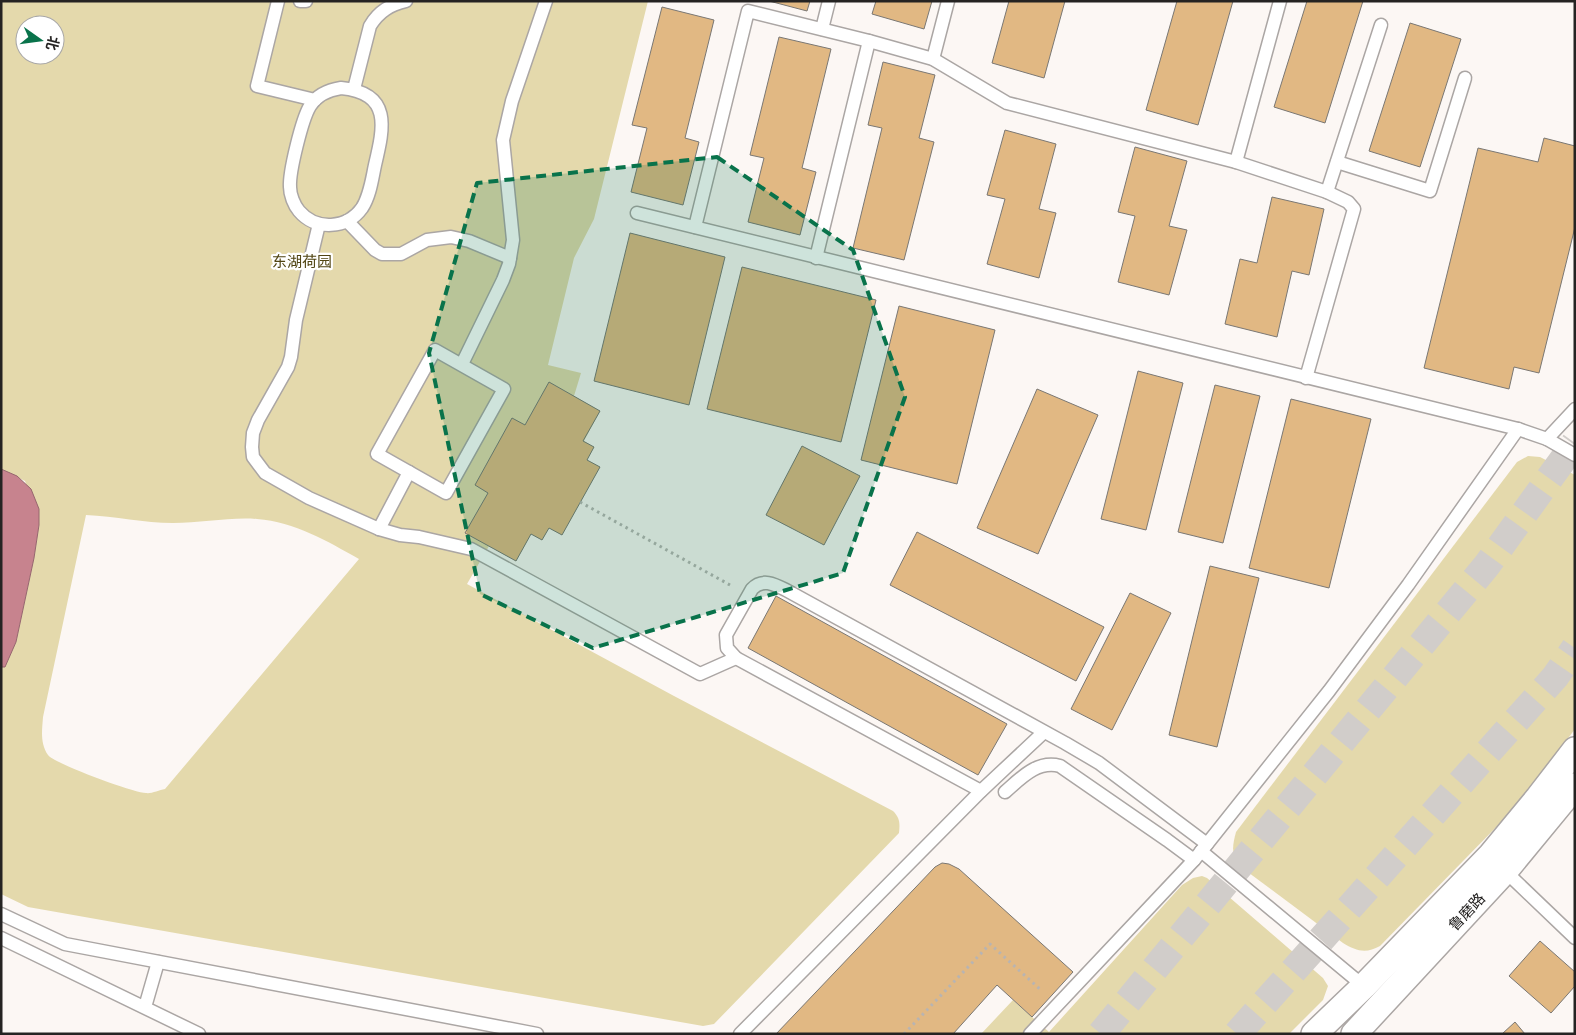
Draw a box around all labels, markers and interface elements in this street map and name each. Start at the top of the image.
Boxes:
north arrow [15,15,65,65]
text: 北 [43,34,62,52]
park label: 东湖荷园 [272,253,332,270]
street label: 鲁磨路 [1445,889,1488,934]

